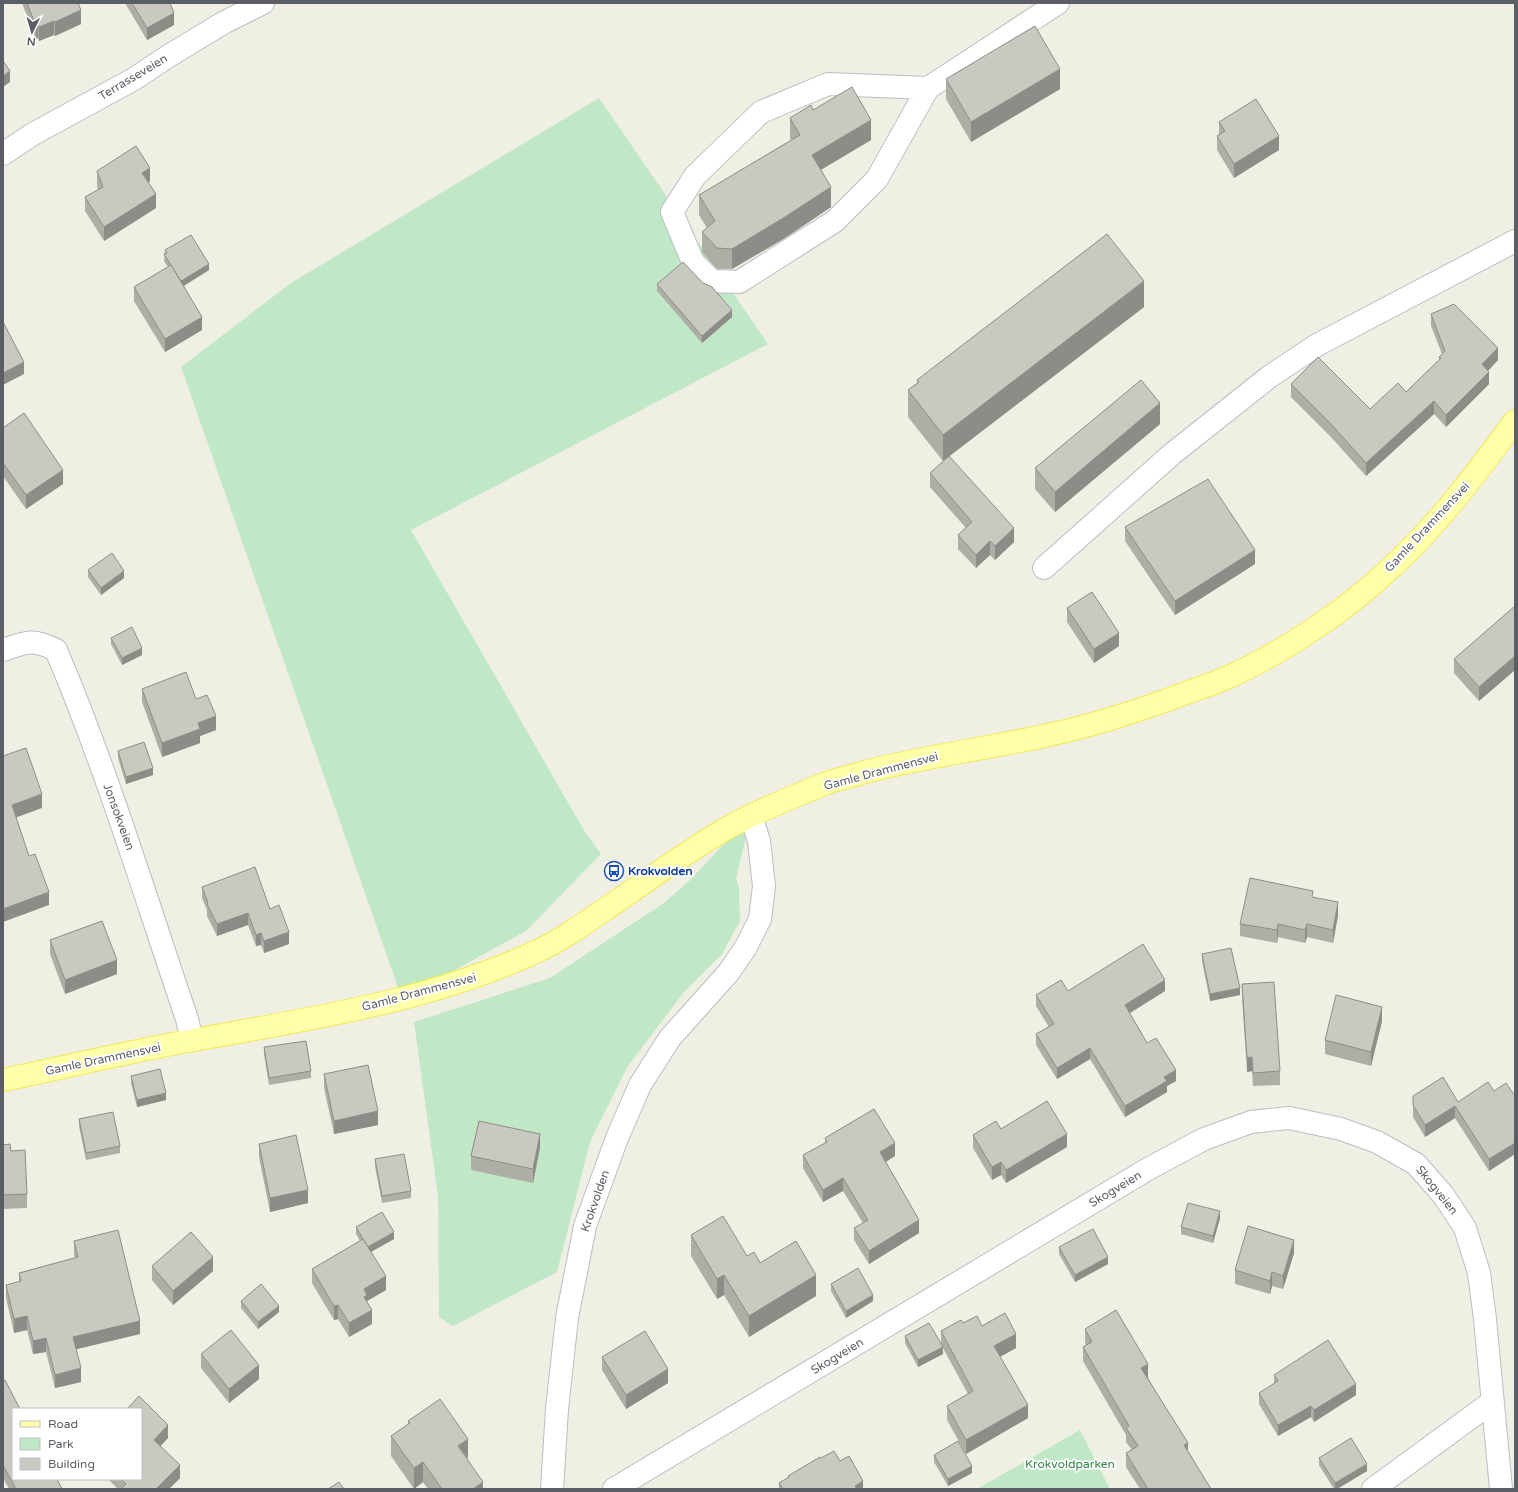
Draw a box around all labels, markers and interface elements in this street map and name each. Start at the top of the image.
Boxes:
north arrow [12,12,52,52]
text: N [26,35,36,48]
street label: Terrasseveien [96,51,170,103]
street label: Gamle Drammensvei [1382,479,1472,575]
street label: Gamle Drammensvei [822,749,940,793]
street label: Jonsokveien [100,782,138,852]
bus stop icon: Krokvolden [603,860,625,882]
place label: Krokvolden [628,864,693,878]
street label: Gamle Drammensvei [360,970,478,1014]
street label: Gamle Drammensvei [44,1040,162,1078]
street label: Skogveien [1413,1163,1461,1217]
street label: Krokvolden [578,1168,612,1234]
street label: Skogveien [1086,1168,1144,1210]
street label: Skogveien [808,1335,866,1377]
legend [12,1408,142,1480]
text: Road [48,1417,78,1431]
text: Park [48,1437,74,1451]
text: Building [48,1457,95,1471]
park label: Krokvoldparken [1025,1457,1115,1471]

